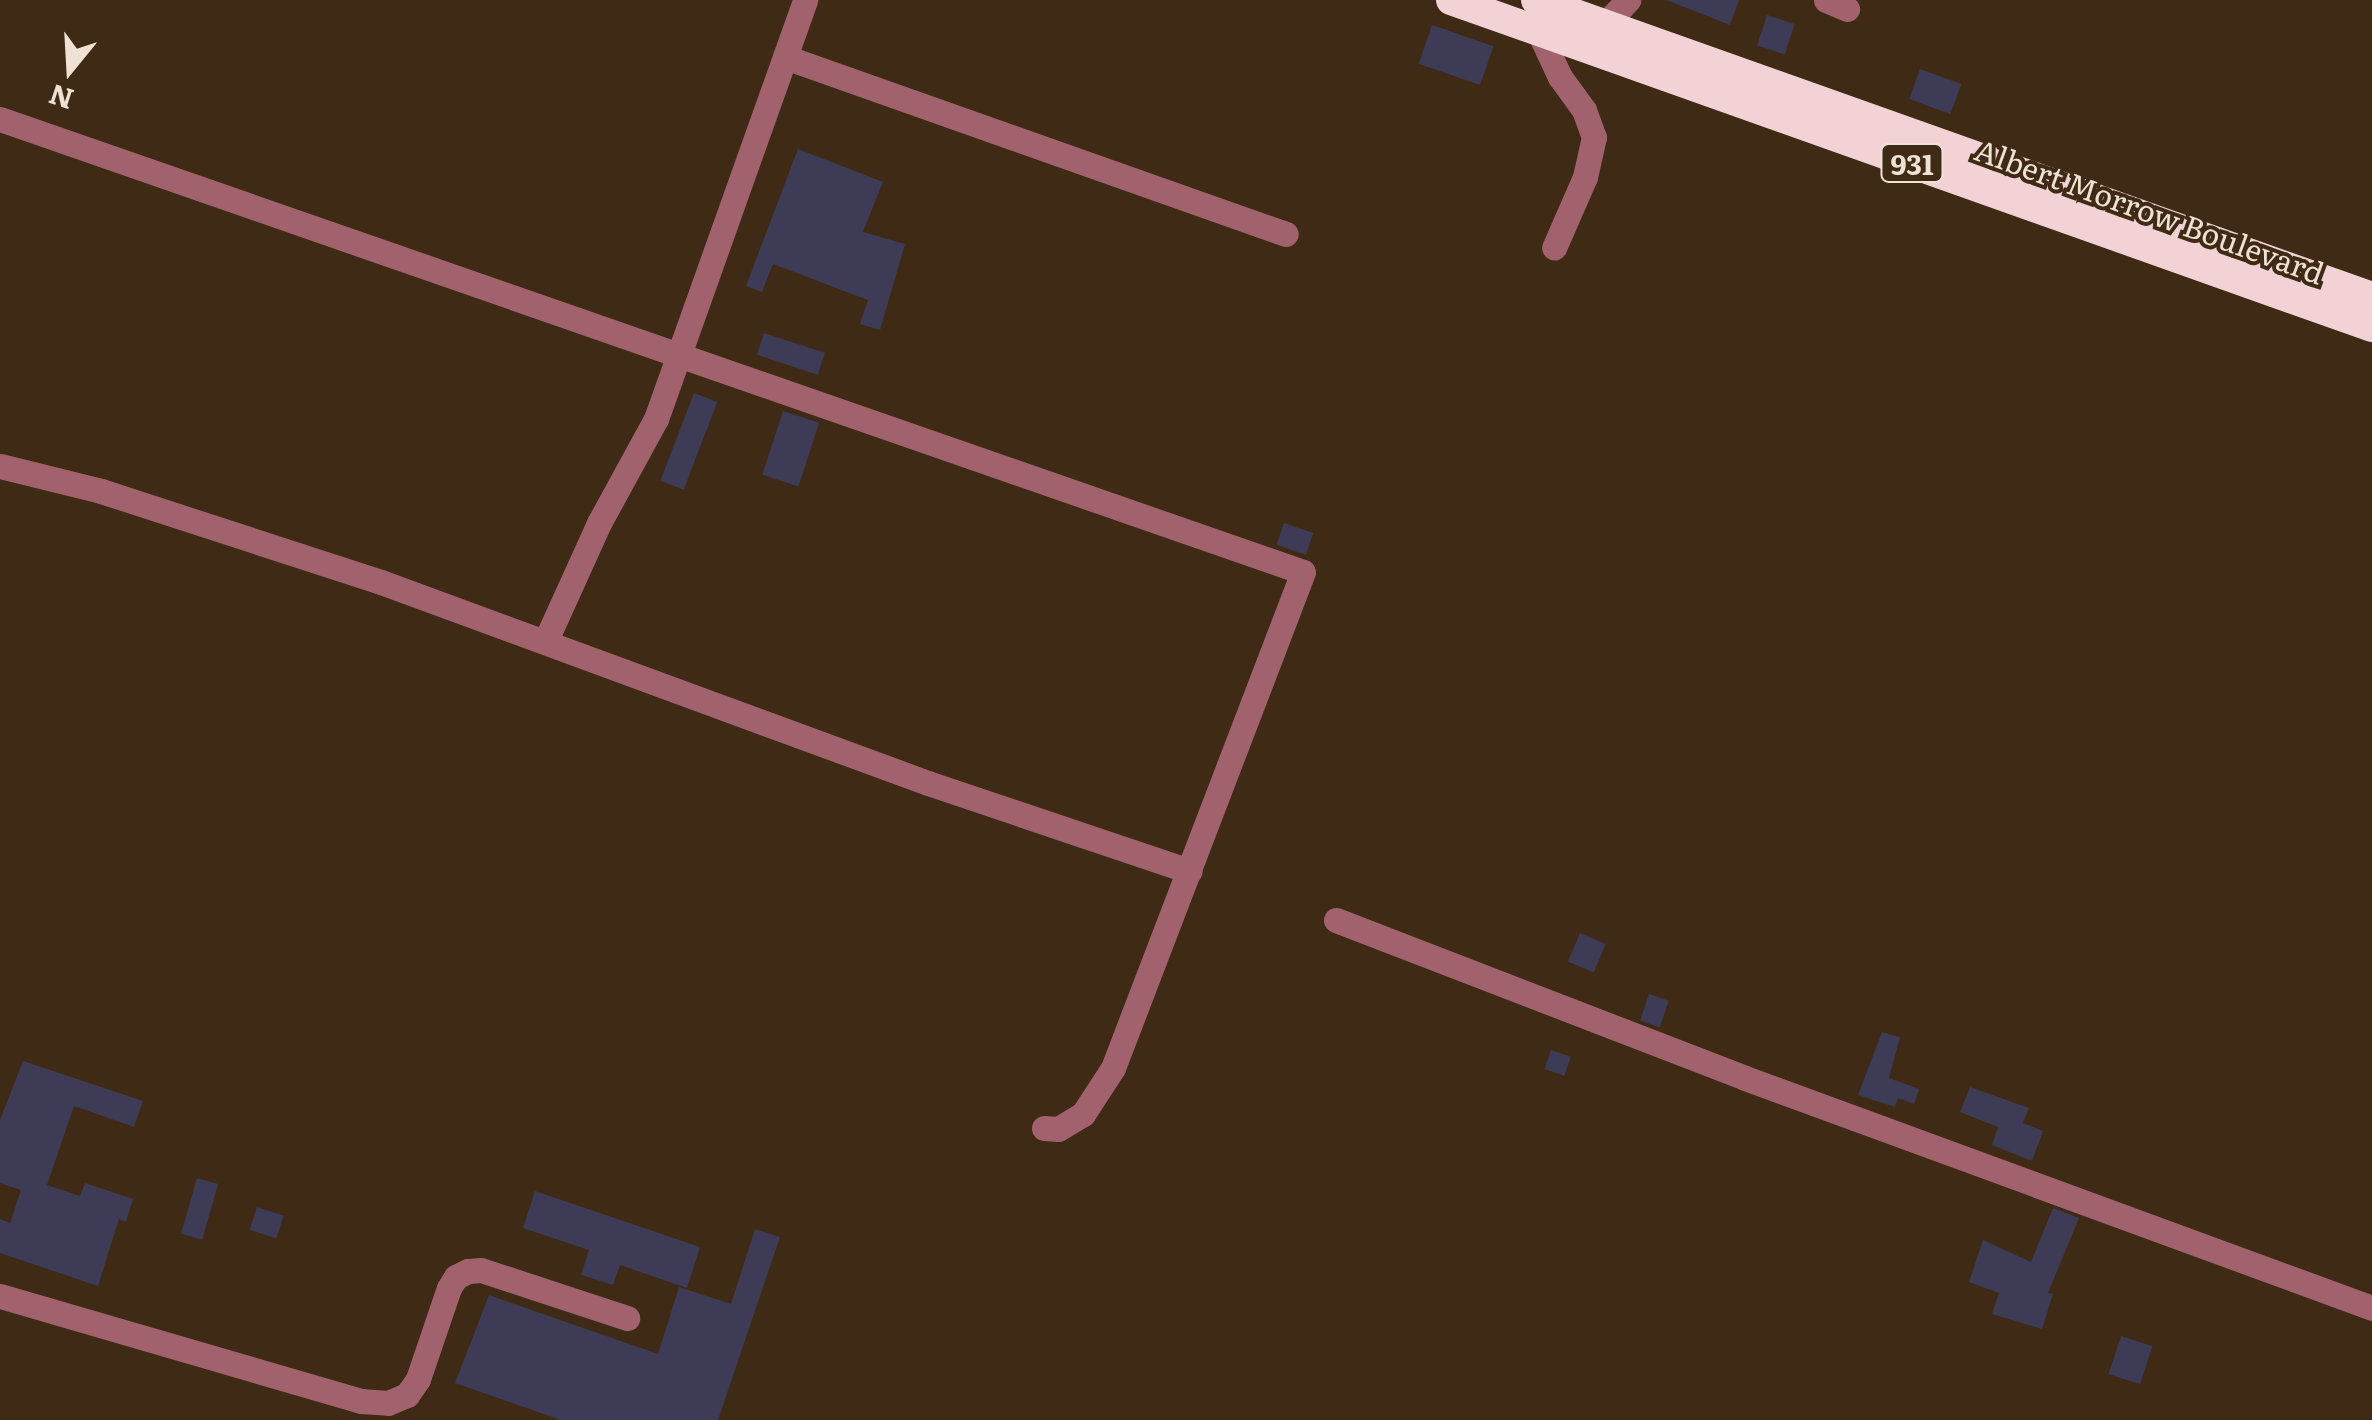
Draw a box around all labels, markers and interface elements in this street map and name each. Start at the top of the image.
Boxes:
north arrow [20,20,120,120]
text: N [43,75,78,122]
street label: Albert Morrow Boulevard [1971,130,2329,290]
road number: 931 [1880,140,1944,186]

